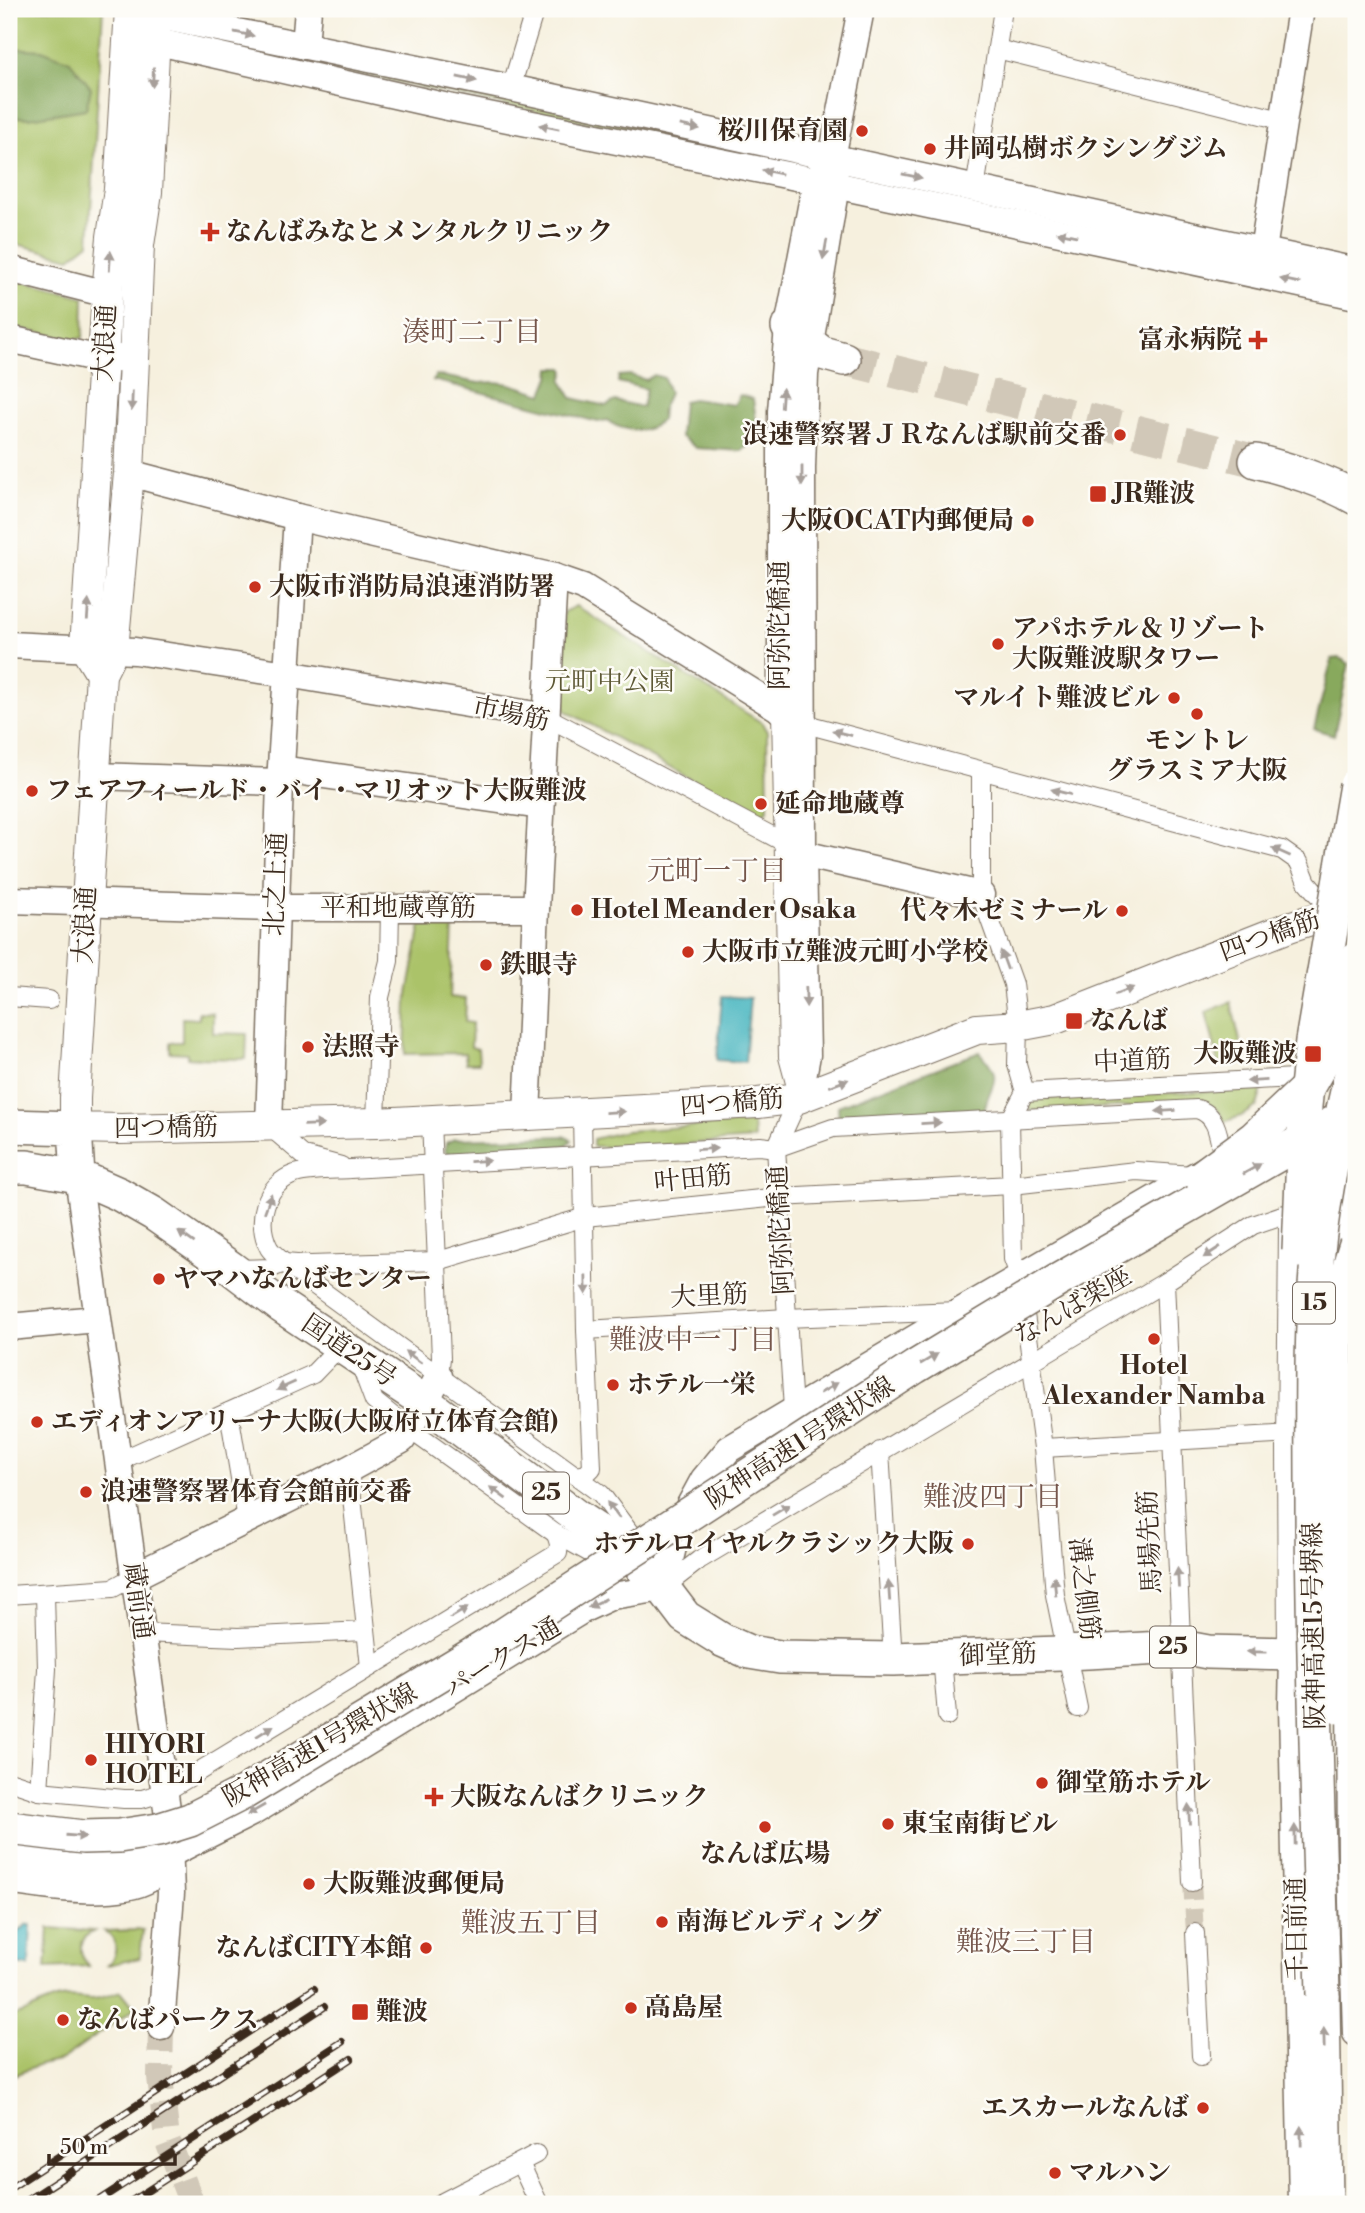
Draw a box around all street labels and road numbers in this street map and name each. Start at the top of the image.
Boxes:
street label: 大浪通 [87,303,123,383]
street label: 阿弥陀橋通 [764,560,796,690]
street label: 市場筋 [470,690,552,738]
street label: 北之上通 [258,831,294,937]
street label: 大浪通 [67,885,103,965]
street label: 平和地蔵尊筋 [320,892,476,924]
street label: 四つ橋筋 [1216,903,1324,969]
street label: 中道筋 [1092,1043,1172,1079]
street label: 四つ橋筋 [679,1083,785,1123]
street label: 四つ橋筋 [114,1111,218,1145]
street label: 叶田筋 [653,1159,733,1199]
street label: 阿弥陀橋通 [762,1164,800,1296]
street label: なんば楽座 [1009,1260,1137,1352]
street label: 大里筋 [669,1278,749,1314]
road number: 15 [1293,1282,1335,1324]
street label: 国道25号 [296,1308,402,1394]
street label: 阪神高速1号環状線 [699,1370,901,1516]
road number: 25 [523,1472,569,1513]
street label: 馬場先筋 [1131,1489,1169,1595]
street label: 阪神高速15号堺線 [1296,1522,1332,1730]
street label: 溝之側筋 [1062,1535,1106,1643]
street label: 蔵前通 [117,1560,159,1642]
street label: パークス通 [439,1611,567,1705]
road number: 25 [1150,1626,1196,1667]
street label: 御堂筋 [958,1638,1038,1672]
street label: 阪神高速1号環状線 [217,1676,423,1814]
street label: 千日前通 [1280,1877,1314,1981]

